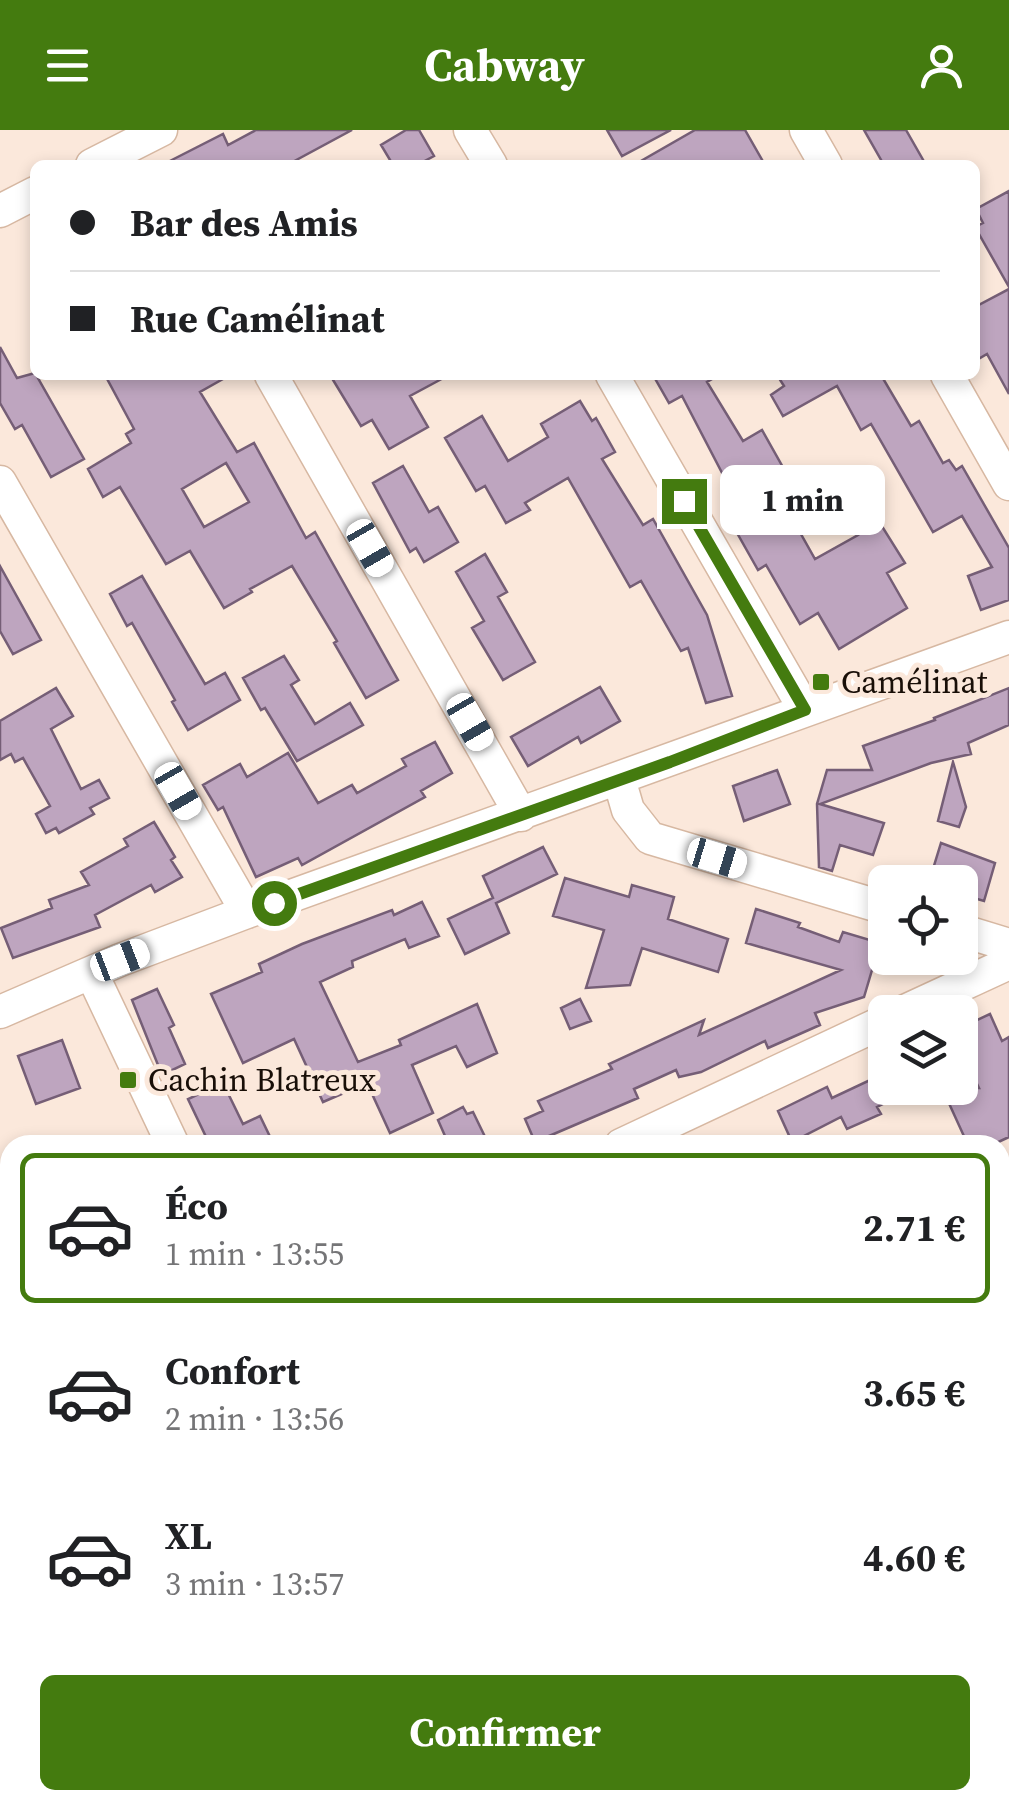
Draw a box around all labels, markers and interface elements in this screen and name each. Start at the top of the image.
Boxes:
text: Cabway [424,34,585,96]
icon: menu [40,38,95,93]
icon: person [914,38,969,93]
text: Bar des Amis [130,197,358,249]
text: Rue Camélinat [130,293,385,345]
callout: 1 min [719,466,884,536]
text: 1 min [761,478,844,522]
route end [662,479,707,524]
car [342,515,398,581]
place label: Camélinat [841,660,988,704]
marker: Camélinat [810,671,832,693]
car [442,689,498,755]
car [150,758,206,824]
car [684,835,750,881]
map controls [868,865,978,1105]
button: locate [868,865,978,975]
route start [252,881,297,926]
car [87,935,153,985]
button: layers [868,995,978,1105]
place label: Cachin Blatreux [148,1058,376,1102]
marker: Cachin Blatreux [117,1069,139,1091]
text: Éco [165,1180,228,1232]
icon: car [45,1183,135,1273]
text: 2.71 € [863,1202,965,1254]
text: 1 min · 13:55 [165,1232,344,1276]
text: Confort [165,1345,300,1397]
icon: car [45,1348,135,1438]
text: 3.65 € [863,1367,965,1419]
text: 2 min · 13:56 [165,1397,344,1441]
text: XL [165,1510,212,1562]
icon: car [45,1513,135,1603]
text: 4.60 € [863,1532,965,1584]
text: 3 min · 13:57 [165,1562,344,1606]
button: Confirmer [40,1675,970,1790]

